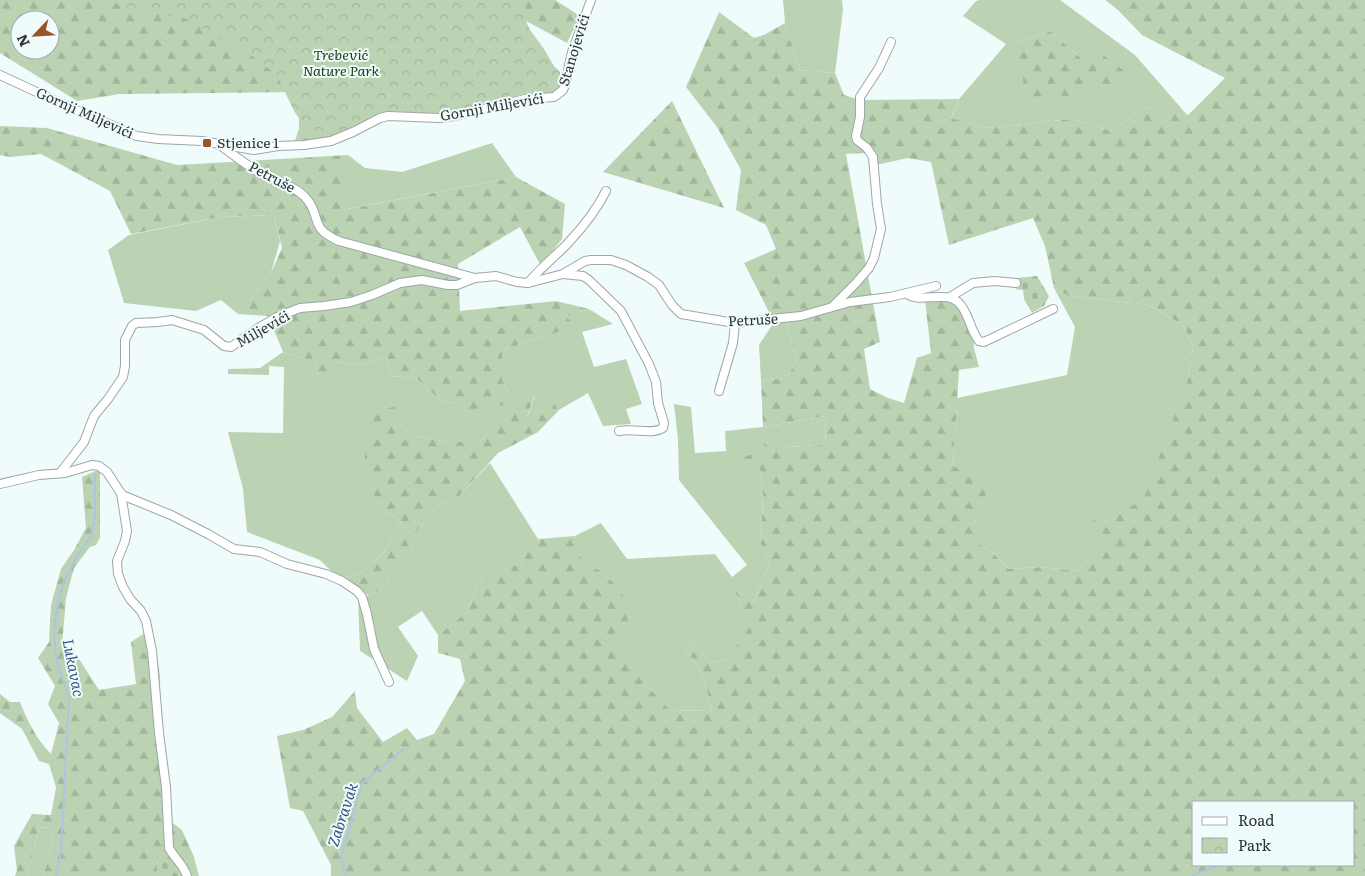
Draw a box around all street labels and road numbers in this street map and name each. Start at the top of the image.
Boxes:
street label: Stanojevići [553,11,594,88]
street label: Gornji Miljevići [33,82,138,143]
street label: Gornji Miljevići [438,87,546,125]
street label: Petruše [246,156,299,197]
street label: Miljevići [232,305,293,352]
street label: Petruše [727,308,778,330]

